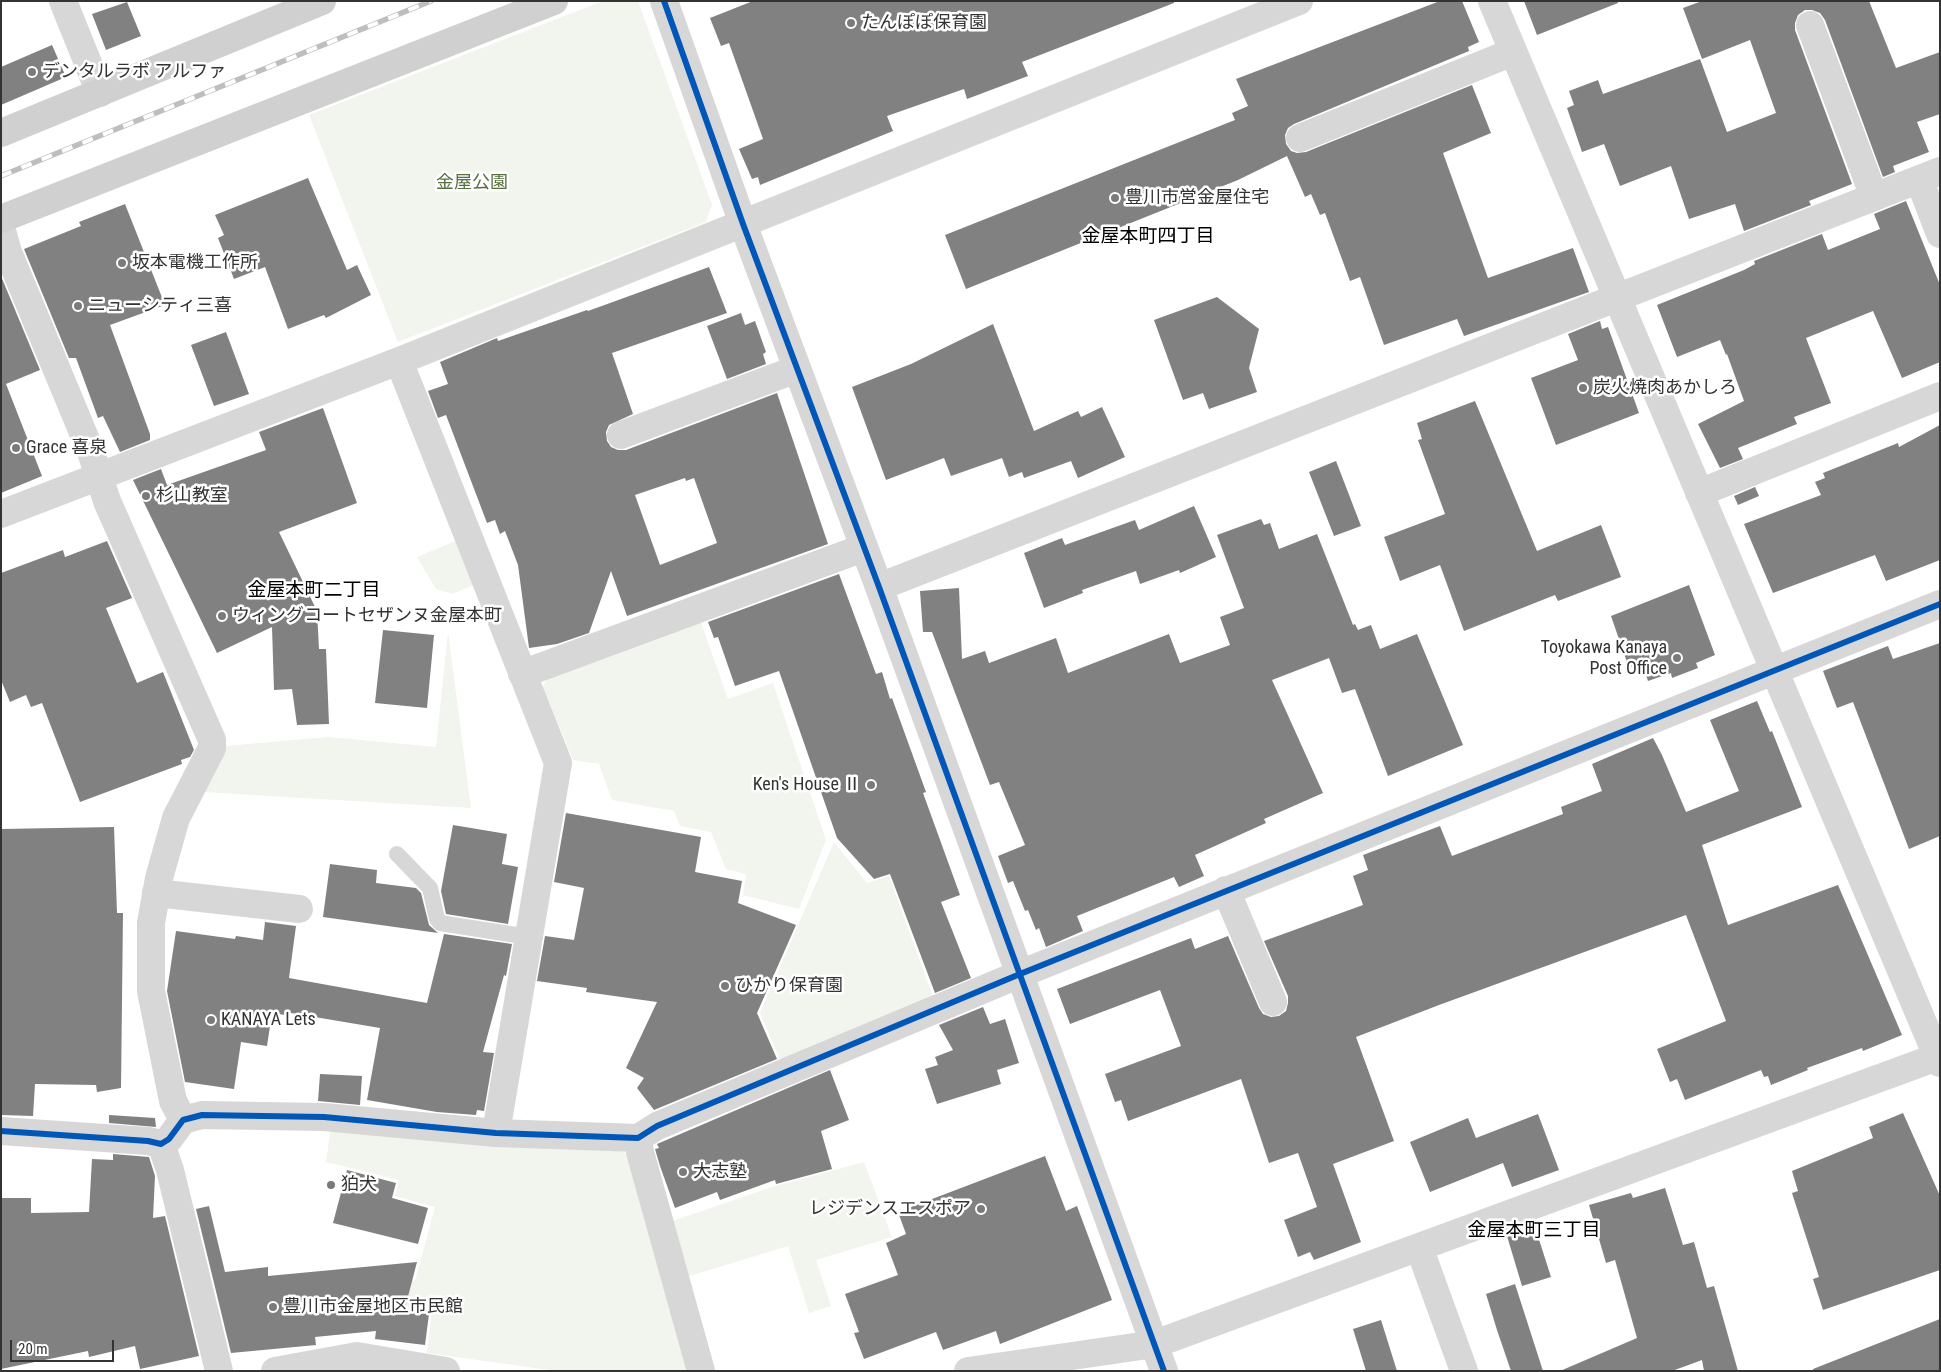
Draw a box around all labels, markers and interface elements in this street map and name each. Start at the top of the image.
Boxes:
place label: たんぽぽ保育園 [861,12,987,34]
marker: たんぽぽ保育園 [845,17,857,29]
place label: デンタルラボ アルファ [42,61,226,83]
marker: デンタルラボ アルファ [26,66,38,78]
park label: 金屋公園 [436,172,508,194]
place label: 豊川市営金屋住宅 [1125,187,1269,209]
marker: 豊川市営金屋住宅 [1109,192,1121,204]
district label: 金屋本町四丁目 [1082,226,1214,248]
place label: 坂本電機工作所 [132,252,258,274]
marker: 坂本電機工作所 [116,257,128,269]
place label: ニューシティ三喜 [88,295,232,317]
marker: ニューシティ三喜 [72,300,84,312]
place label: 炭火焼肉あかしろ [1593,377,1737,399]
marker: 炭火焼肉あかしろ [1577,382,1589,394]
place label: Grace 喜泉 [26,437,107,459]
marker: Grace 喜泉 [10,442,22,454]
place label: 杉山教室 [156,485,228,507]
marker: 杉山教室 [140,490,152,502]
district label: 金屋本町二丁目 [248,580,380,602]
place label: ウィングコートセザンヌ金屋本町 [232,605,502,627]
marker: ウィングコートセザンヌ金屋本町 [216,610,228,622]
place label: Toyokawa Kanaya Post Office [1540,637,1667,680]
marker: Toyokawa Kanaya Post Office [1671,652,1683,664]
place label: Ken's House Ⅱ [753,774,861,796]
marker: Ken's House Ⅱ [865,779,877,791]
place label: ひかり保育園 [735,975,843,997]
marker: ひかり保育園 [719,980,731,992]
place label: KANAYA Lets [221,1009,316,1031]
marker: KANAYA Lets [205,1014,217,1026]
place label: 大志塾 [693,1161,747,1183]
marker: 大志塾 [677,1166,689,1178]
place label: 狛犬 [341,1174,377,1196]
marker: 狛犬 [325,1179,337,1191]
place label: レジデンスエスポア [809,1198,971,1220]
marker: レジデンスエスポア [975,1203,987,1215]
district label: 金屋本町三丁目 [1468,1220,1600,1242]
place label: 豊川市金屋地区市民館 [283,1296,463,1318]
marker: 豊川市金屋地区市民館 [267,1301,279,1313]
scale bar [12,1330,116,1362]
text: 20 m [18,1340,48,1358]

